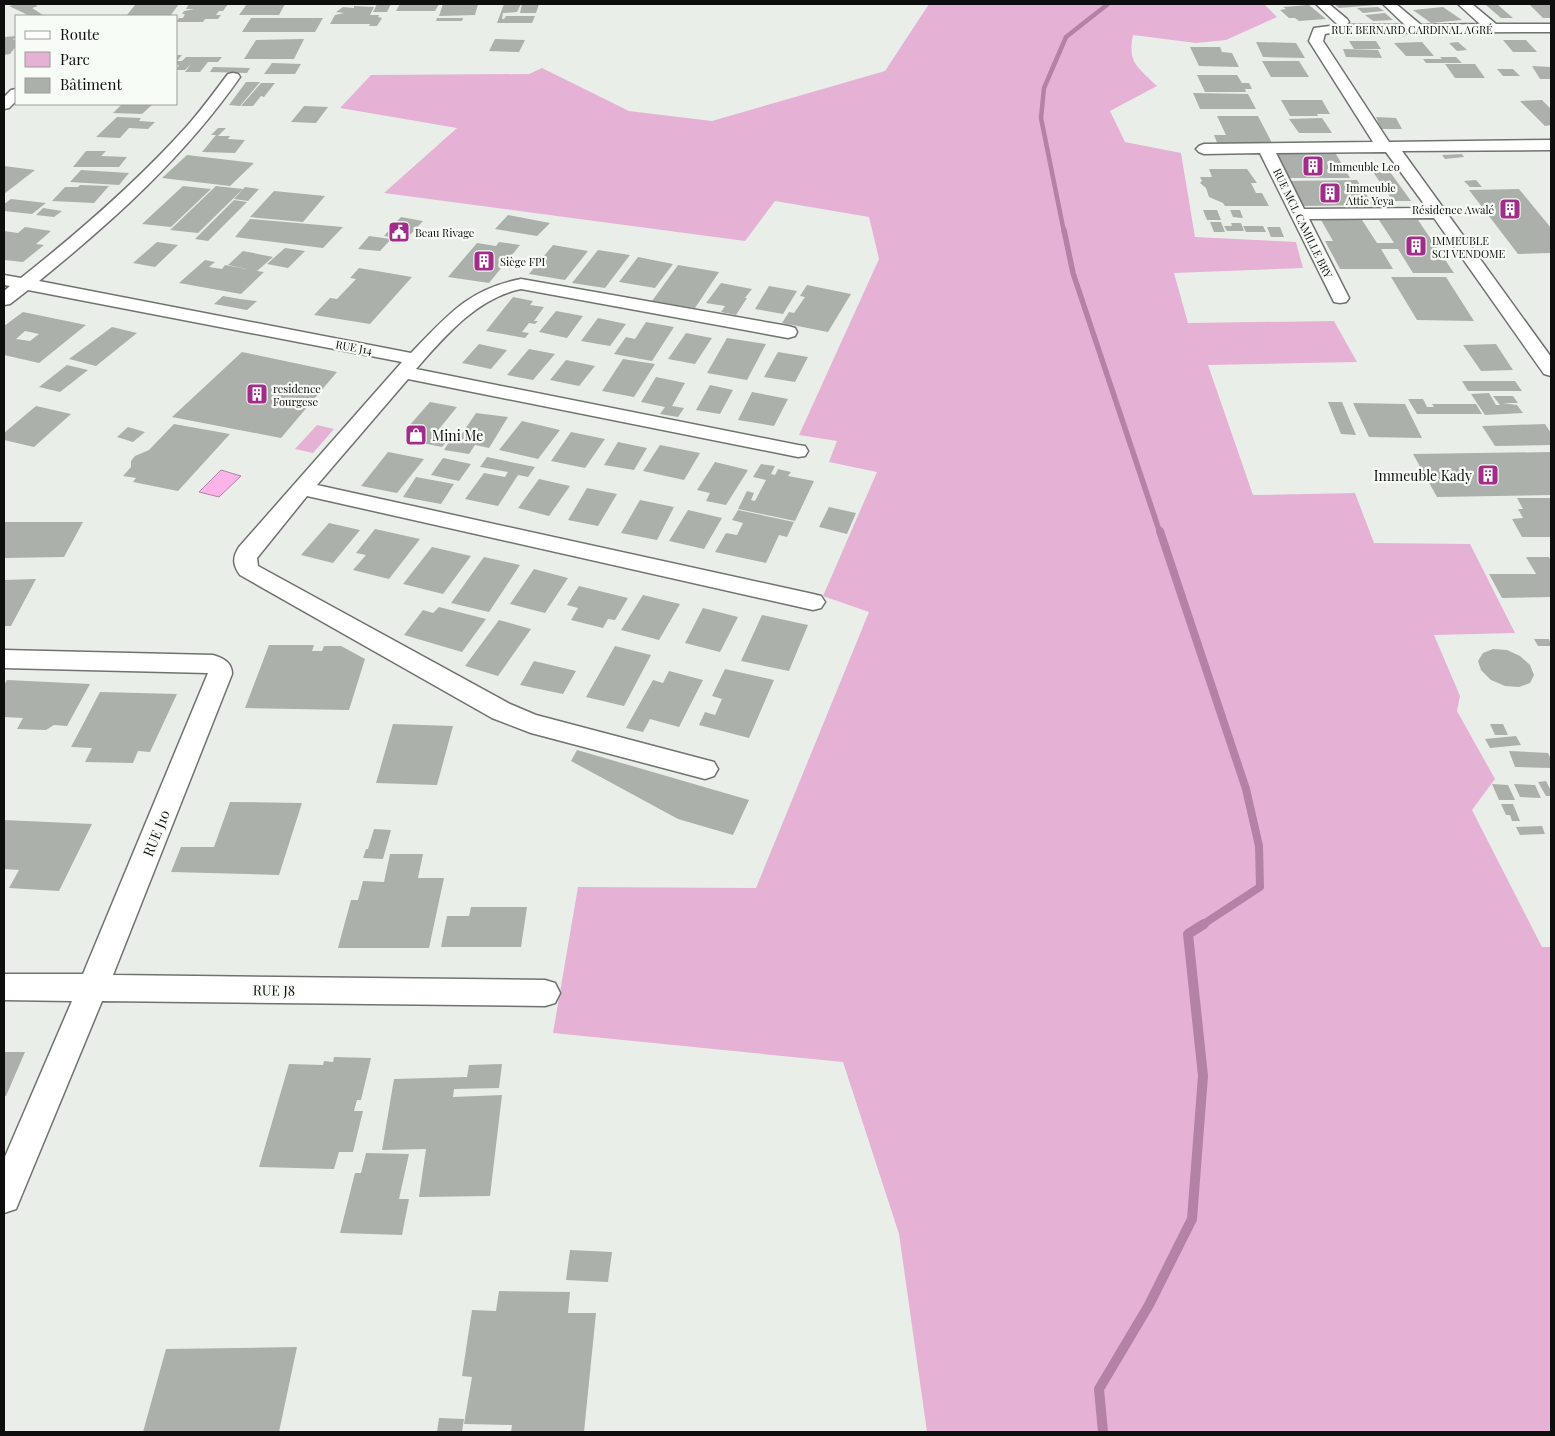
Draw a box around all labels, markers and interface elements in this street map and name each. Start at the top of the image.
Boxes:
legend [15,15,178,105]
street label: RUE BERNARD CARDINAL AGRÉ [1331,22,1493,37]
text: Route [60,24,100,44]
text: Parc [60,49,90,69]
text: Bâtiment [60,74,122,94]
building icon: Immeuble Leo [1301,154,1325,178]
place label: Immeuble Leo [1329,159,1400,174]
street label: RUE MCL CAMILLE BRY [1270,166,1336,281]
place label: Immeuble Attie Yeya [1345,180,1396,208]
building icon: Immeuble Attie Yeya [1318,181,1342,205]
building icon: Résidence Awalé [1498,197,1522,221]
place label: Résidence Awalé [1412,202,1494,217]
public building icon: Beau Rivage [387,220,411,244]
place label: Beau Rivage [415,225,475,240]
place label: IMMEUBLE SCI VENDOME [1432,233,1506,261]
building icon: IMMEUBLE SCI VENDOME [1404,234,1428,258]
building icon: Siège FPI [472,249,496,273]
place label: Siège FPI [500,254,545,269]
street label: RUE J14 [334,336,374,358]
place label: residence Fourgese [273,381,321,409]
building icon: residence Fourgese [245,382,269,406]
shop icon: Mini Me [404,423,428,447]
place label: Mini Me [432,426,483,445]
building icon: Immeuble Kady [1476,463,1500,487]
place label: Immeuble Kady [1374,466,1472,485]
street label: RUE J10 [138,807,174,859]
street label: RUE J8 [253,980,295,1000]

